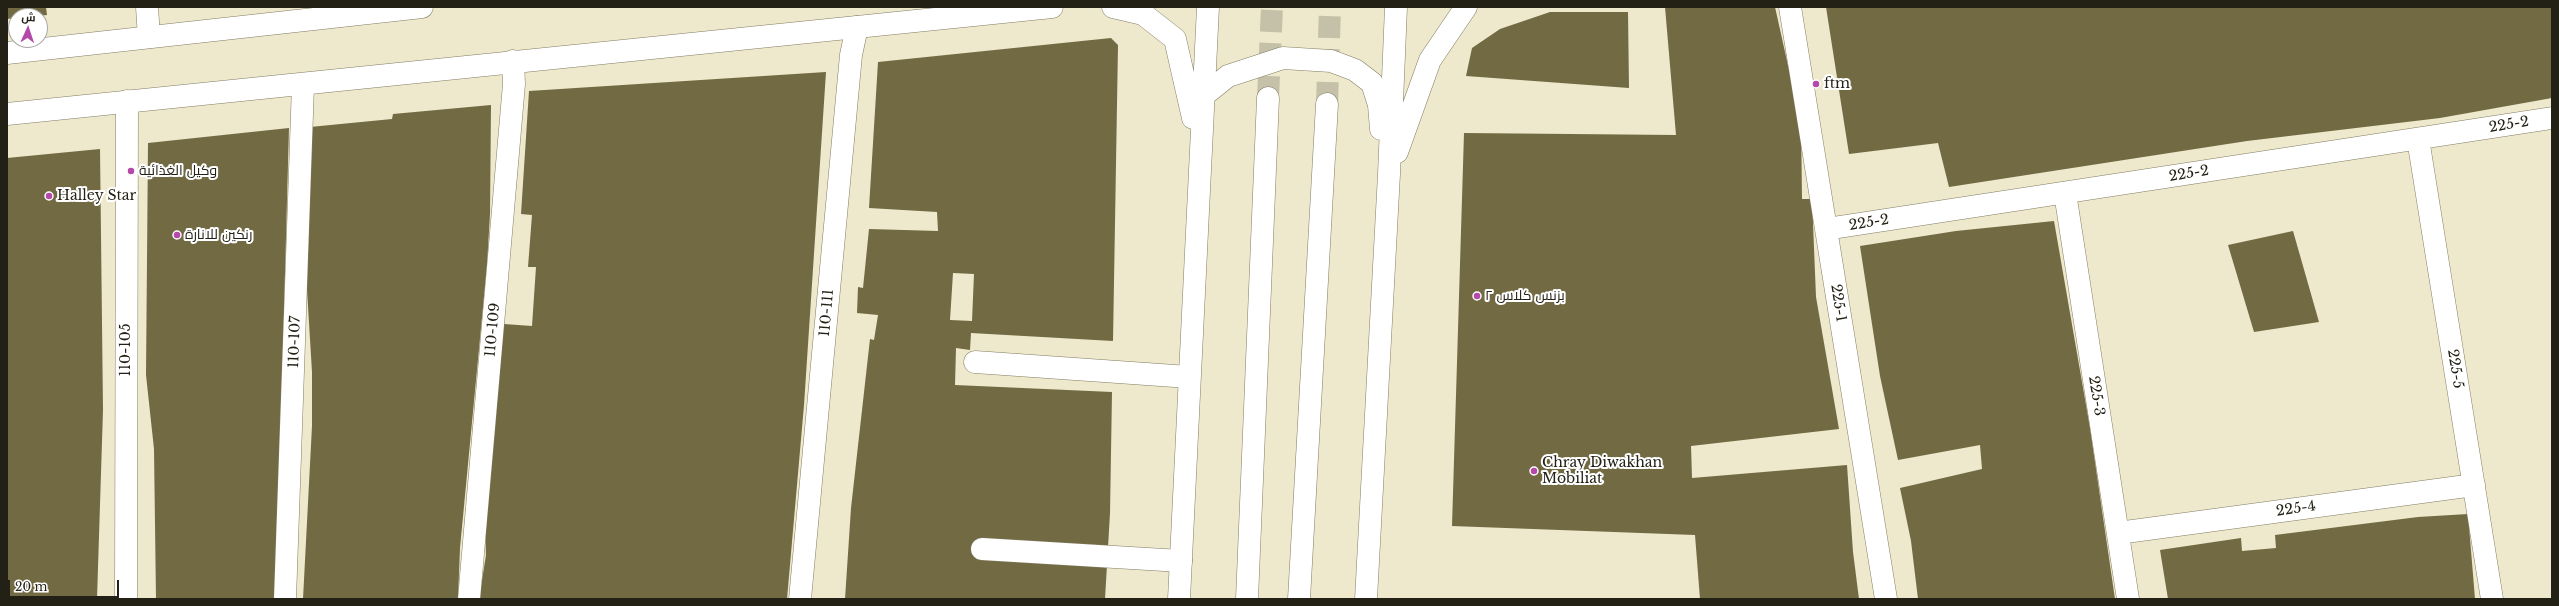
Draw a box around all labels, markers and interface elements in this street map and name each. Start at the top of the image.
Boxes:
north arrow [8,8,48,48]
text: ش [21,10,36,24]
place label: ftm [1824,76,1850,92]
marker: ftm [1811,79,1821,89]
street label: 225-2 [2488,114,2530,136]
place label: وكيل الغذائية [139,163,217,179]
street label: 225-2 [2168,163,2210,185]
marker: وكيل الغذائية [126,166,136,176]
place label: Halley Star [57,188,136,204]
marker: Halley Star [44,191,54,201]
street label: 225-2 [1848,212,1890,234]
place label: رنكين للانارة [185,227,253,243]
marker: رنكين للانارة [172,230,182,240]
street label: 225-1 [1827,283,1849,323]
place label: بزنس کلاس ٢ [1485,288,1565,304]
street label: 110-111 [817,289,837,337]
marker: بزنس کلاس ٢ [1472,291,1482,301]
street label: 110-109 [482,302,504,358]
street label: 110-107 [286,316,304,368]
street label: 110-105 [118,323,134,377]
street label: 225-5 [2444,348,2466,390]
street label: 225-3 [2085,375,2107,417]
place label: Chray Diwakhan Mobiliat [1542,455,1662,488]
marker: Chray Diwakhan Mobiliat [1529,466,1539,476]
street label: 225-4 [2275,498,2317,520]
scale bar [10,572,121,598]
text: 20 m [15,579,47,594]

